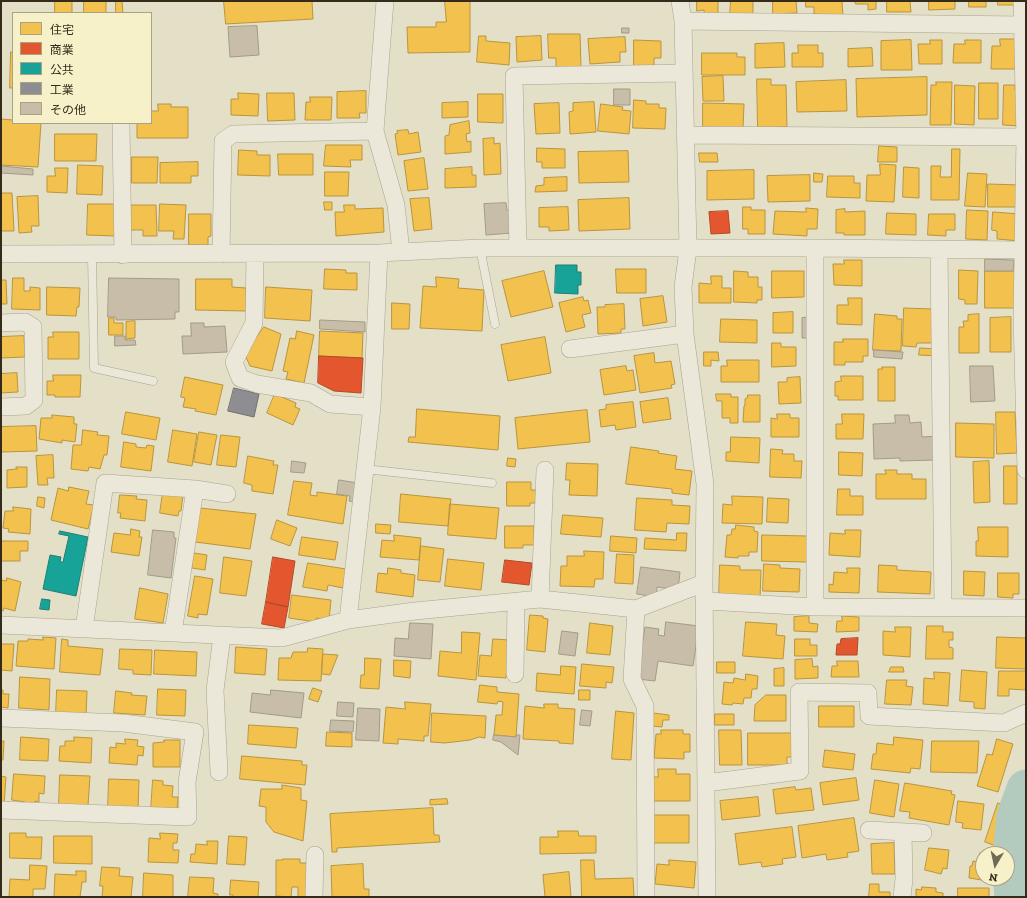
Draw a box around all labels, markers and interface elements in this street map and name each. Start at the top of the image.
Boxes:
legend [12,12,152,124]
text: 住宅 [50,23,74,37]
text: 商業 [50,43,74,57]
text: 公共 [50,63,74,77]
text: 工業 [50,83,74,97]
text: その他 [50,103,86,117]
north arrow [975,846,1015,886]
text: N [988,870,998,884]

